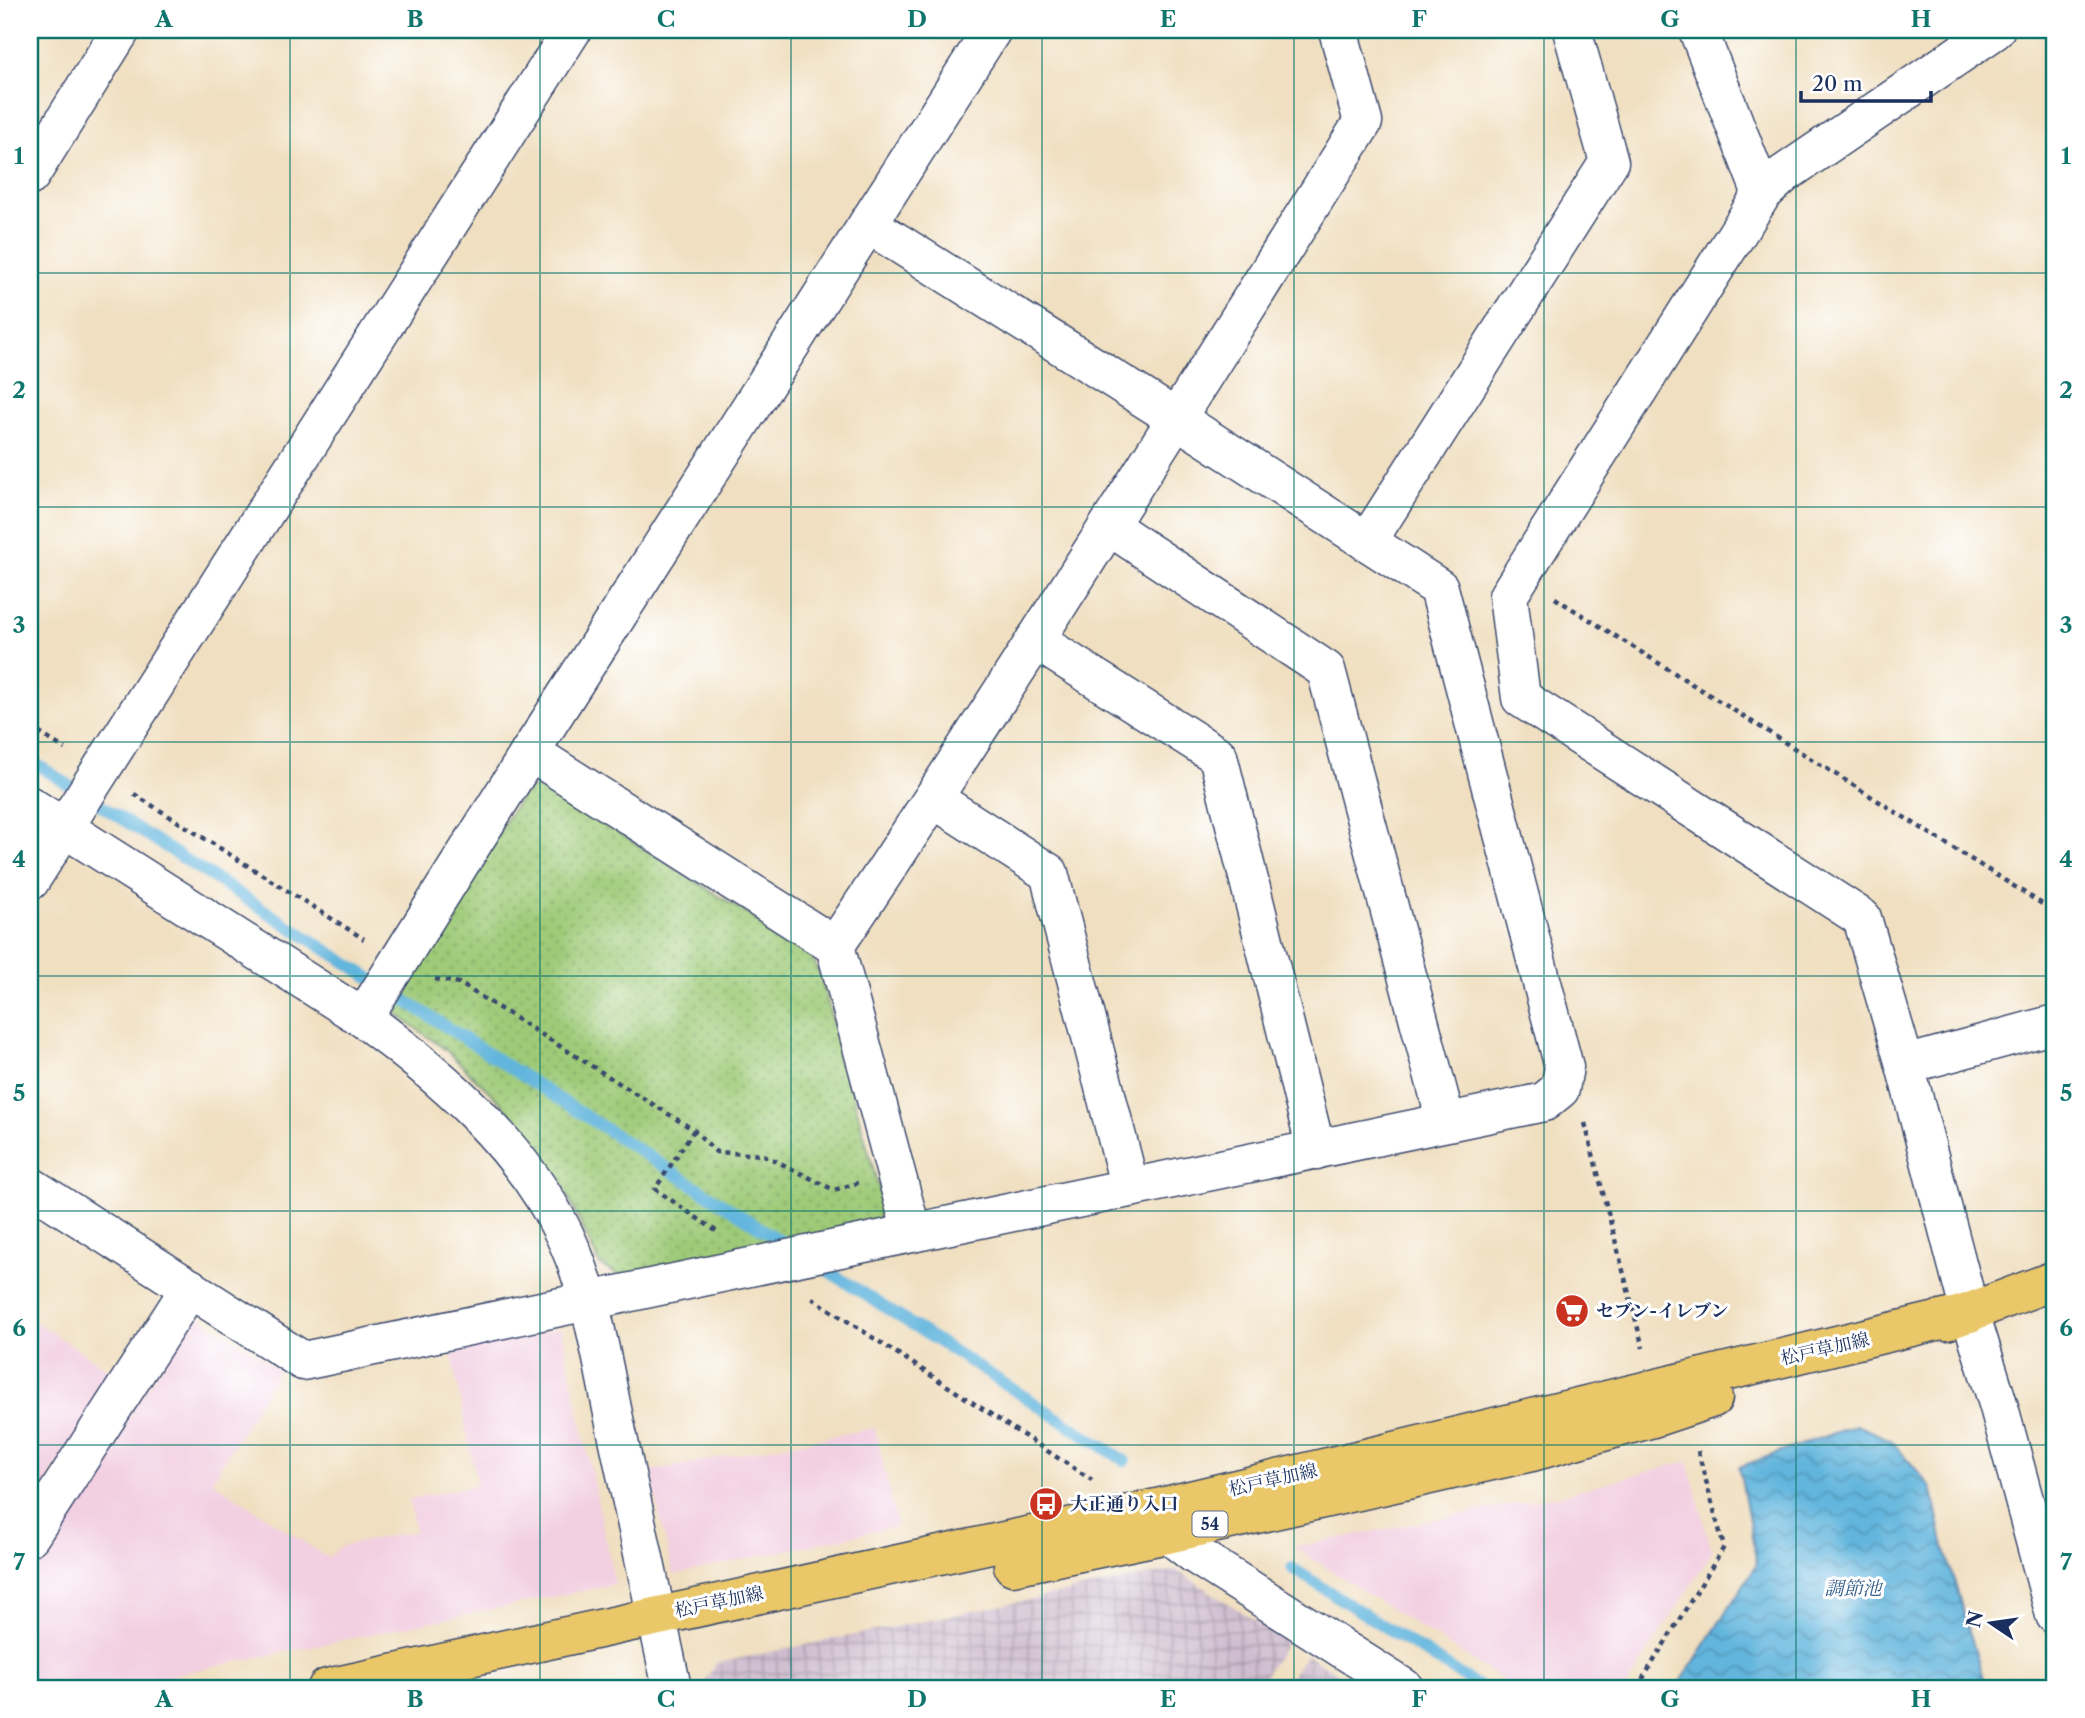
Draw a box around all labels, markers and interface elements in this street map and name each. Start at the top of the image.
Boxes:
text: A [154,5,174,33]
text: B [406,5,424,33]
text: C [657,5,675,33]
text: D [907,5,927,33]
text: E [1160,5,1176,33]
text: F [1411,5,1427,33]
text: G [1660,5,1680,33]
text: H [1911,5,1932,33]
scale bar [1801,60,1931,104]
text: 20 m [1812,71,1863,96]
text: 1 [14,142,25,170]
text: 1 [2061,142,2072,170]
text: 2 [12,376,26,404]
text: 2 [2059,376,2073,404]
text: 3 [13,611,26,639]
text: 3 [2060,611,2073,639]
text: 4 [12,845,26,873]
text: 4 [2059,845,2073,873]
text: 5 [13,1079,25,1107]
text: 5 [2060,1079,2072,1107]
supermarket icon: セブン-イレブン [1553,1292,1591,1330]
place label: セブン-イレブン [1596,1300,1729,1322]
text: 6 [12,1314,26,1342]
text: 6 [2059,1314,2073,1342]
street label: 松戸草加線 [1779,1328,1871,1370]
street label: 松戸草加線 [1227,1459,1319,1501]
bus stop icon: 大正通り入口 [1027,1485,1065,1523]
place label: 大正通り入口 [1070,1493,1178,1515]
road number: 54 [1192,1512,1228,1536]
text: 7 [13,1548,25,1576]
text: 7 [2060,1548,2072,1576]
water label: 調節池 [1824,1577,1883,1600]
street label: 松戸草加線 [673,1582,765,1622]
north arrow [1955,1588,2025,1658]
text: N [1962,1609,1988,1630]
text: A [154,1685,174,1713]
text: B [406,1685,424,1713]
text: C [657,1685,675,1713]
text: D [907,1685,927,1713]
text: E [1160,1685,1176,1713]
text: F [1411,1685,1427,1713]
text: G [1660,1685,1680,1713]
text: H [1911,1685,1932,1713]

